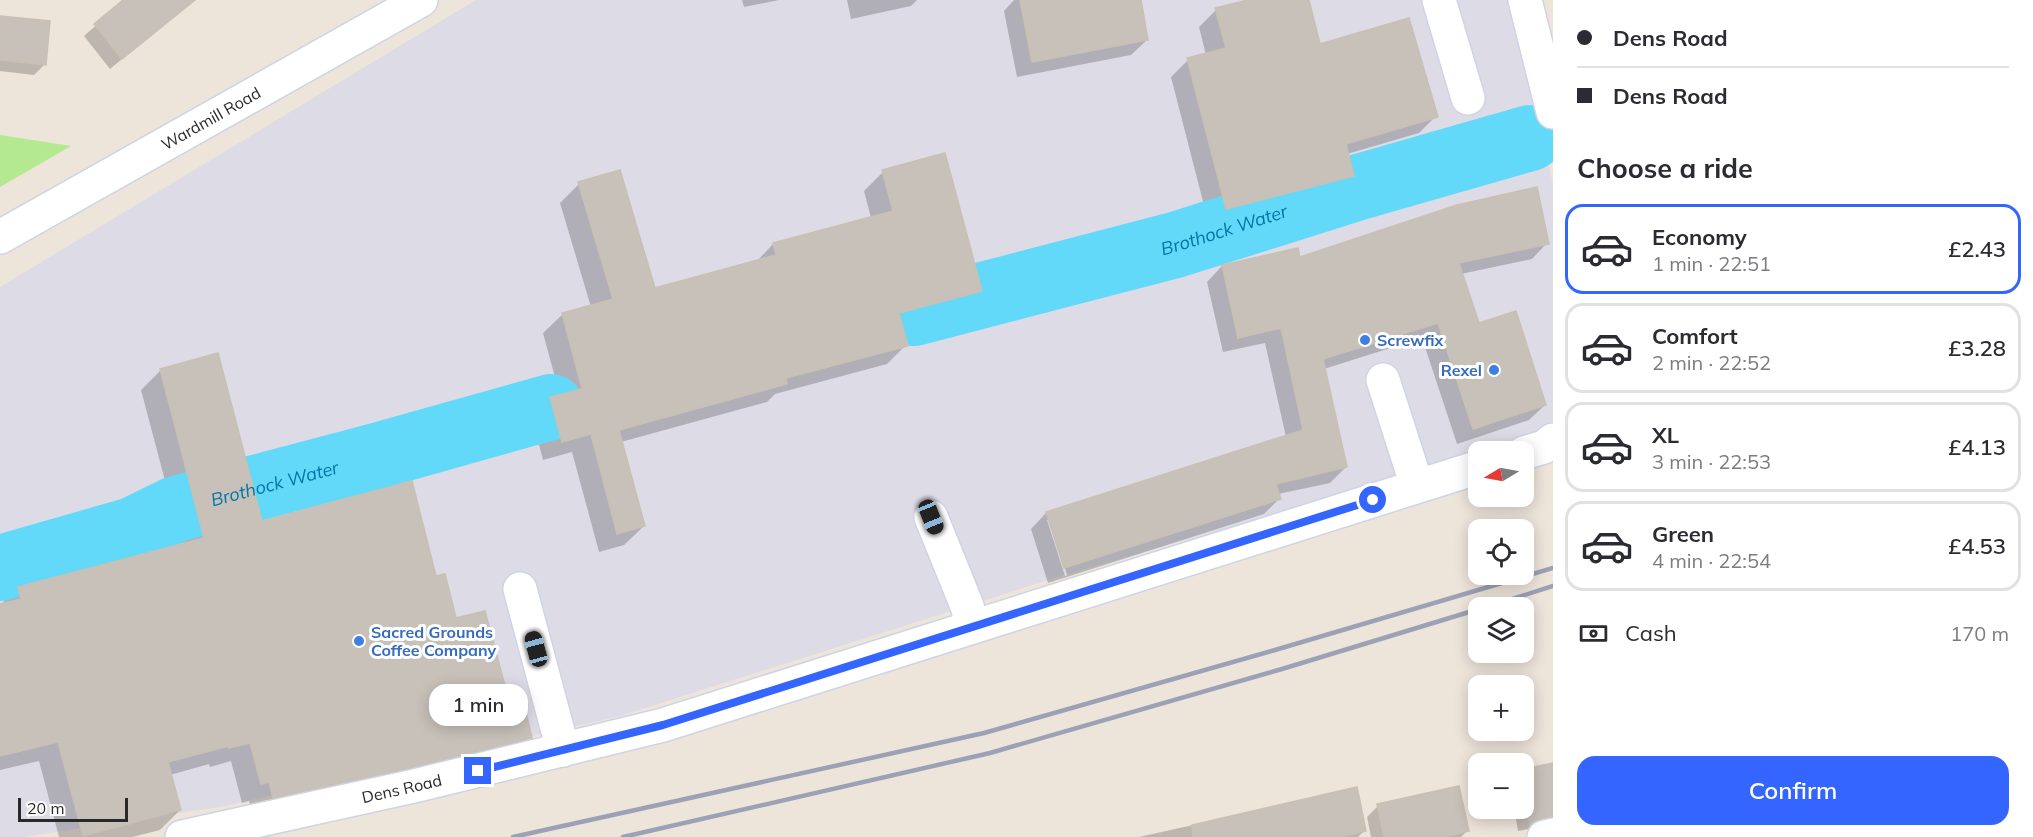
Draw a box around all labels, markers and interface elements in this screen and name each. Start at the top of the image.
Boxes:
text: Dens Road [1613,24,1728,52]
street label: Wardmill Road [158,82,264,154]
text: Dens Road [1613,82,1728,110]
text: Choose a ride [1577,151,1753,185]
water label: Brothock Water [1158,198,1291,260]
icon: car [1580,222,1634,276]
text: Economy [1652,223,1747,251]
text: £2.43 [1948,235,2006,263]
text: 1 min · 22:51 [1652,251,1771,276]
icon: car [1580,321,1634,375]
text: Comfort [1652,322,1738,350]
place label: Screwfix [1377,330,1443,350]
marker: Screwfix [1358,333,1372,347]
text: £3.28 [1948,334,2006,362]
text: 2 min · 22:52 [1652,350,1771,375]
place label: Rexel [1441,360,1482,380]
marker: Rexel [1487,363,1501,377]
icon: car [1580,420,1634,474]
text: XL [1652,421,1679,449]
text: £4.13 [1948,433,2006,461]
north arrow [1468,441,1534,507]
map controls [1468,441,1534,819]
text: 3 min · 22:53 [1652,449,1771,474]
water label: Brothock Water [208,455,342,511]
route start [1359,486,1386,513]
car [916,497,946,537]
button: locate [1468,519,1534,585]
icon: car [1580,519,1634,573]
text: Green [1652,520,1714,548]
text: £4.53 [1948,532,2006,560]
text: 4 min · 22:54 [1652,548,1771,573]
button: layers [1468,597,1534,663]
icon: cash [1577,617,1610,650]
text: Cash [1625,619,1677,647]
text: 170 m [1950,621,2009,646]
place label: Sacred Grounds Coffee Company [371,622,497,660]
car [523,629,549,669]
marker: Sacred Grounds Coffee Company [352,634,366,648]
button: + [1468,675,1534,741]
callout: 1 min [428,684,528,726]
text: 1 min [453,692,504,717]
button: − [1468,753,1534,819]
button: Confirm [1577,756,2009,825]
route end [464,757,491,784]
street label: Dens Road [360,770,444,807]
scale bar [18,795,128,822]
text: 20 m [27,798,64,818]

